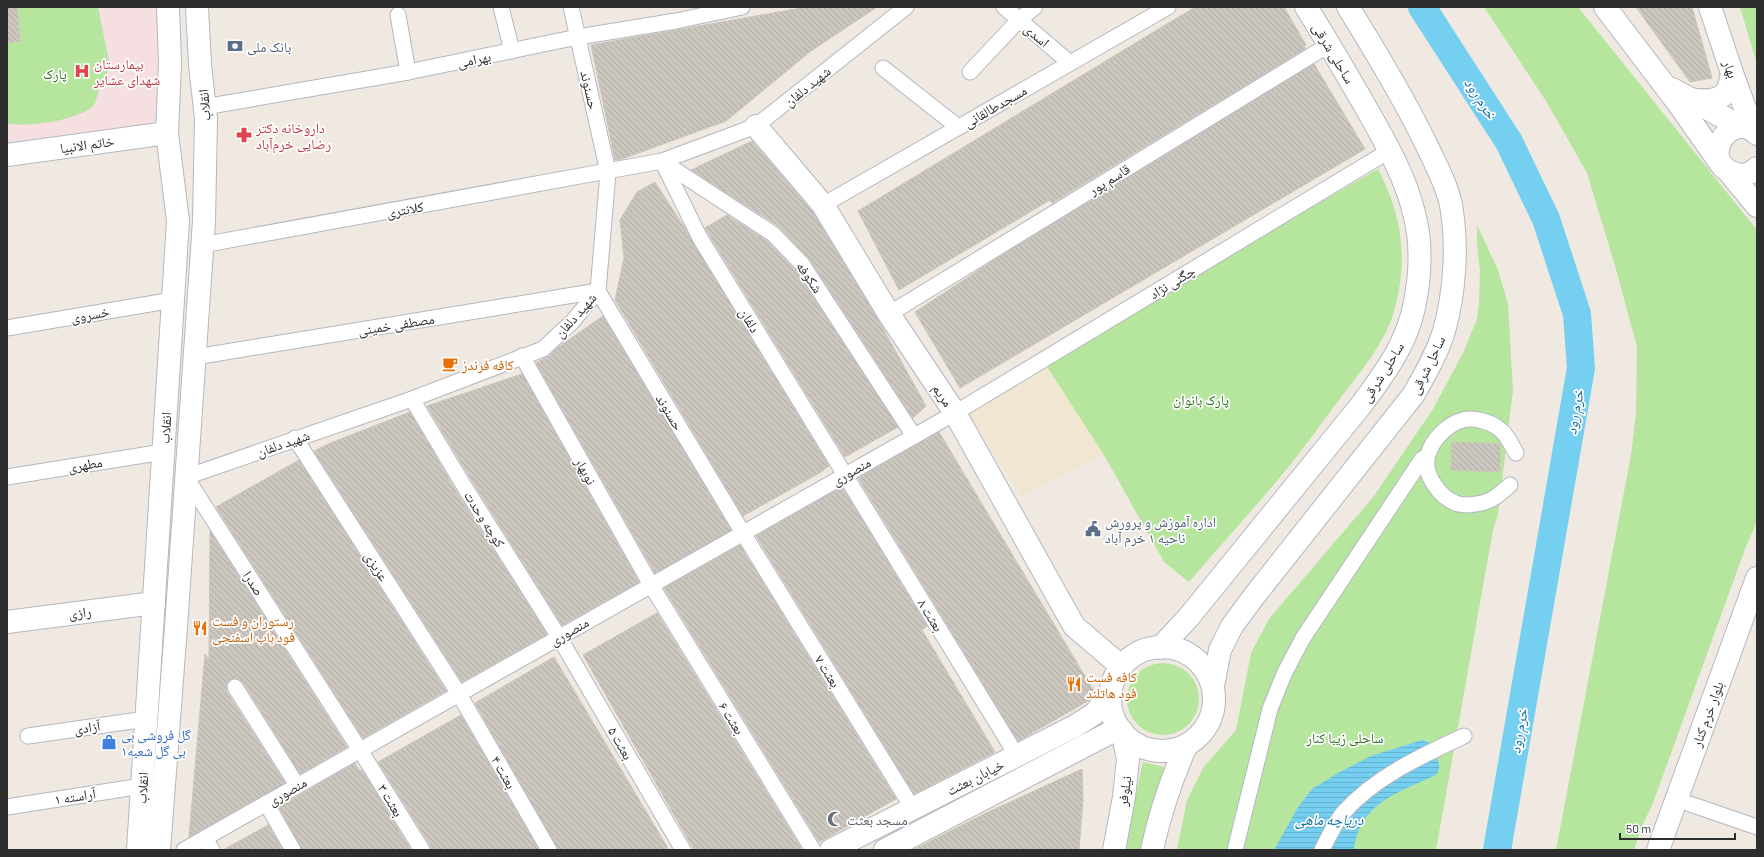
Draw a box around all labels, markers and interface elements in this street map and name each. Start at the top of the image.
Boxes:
street label: اسدی [1020,19,1053,51]
street label: ساحلی شرقی [1308,20,1359,87]
bank icon: بانک ملی [226,37,244,55]
place label: بانک ملی [247,38,291,56]
street label: بهرامی [456,47,493,72]
place label: بیمارستان شهدای عشایر [93,55,160,89]
street label: بهار [1719,57,1742,81]
hospital icon: بیمارستان شهدای عشایر [73,62,91,80]
street label: شهید دلفان [780,62,834,111]
park label: پارک [43,65,67,83]
street label: حسنوند [576,69,603,111]
water label: خرم رود [1460,74,1501,123]
street label: مسجدطالقانی [961,81,1030,132]
street label: انقلاب [194,88,214,122]
place label: داروخانه دکتر رضایی خرم‌آباد [255,119,331,154]
pharmacy icon: داروخانه دکتر رضایی خرم‌آباد [235,126,253,144]
street label: خاتم الانبیا [59,132,116,158]
street label: قاسم پور [1084,160,1134,201]
street label: کلانتری [385,197,425,222]
street label: شکوفه [792,258,827,297]
street label: چگنی نژاد [1146,262,1199,303]
street label: شهید دلفان [550,289,600,342]
street label: خسروی [69,302,111,327]
street label: دلفان [735,305,764,336]
street label: مصطفی خمینی [356,310,436,339]
street label: ساحل شرقی [1406,333,1449,398]
street label: ساحلی شرقی [1357,339,1408,406]
cafe icon: کافه فرندز [441,355,459,373]
place label: کافه فرندز [461,356,514,374]
street label: مریم [928,380,957,411]
water label: خرم رود [1561,388,1589,436]
street label: حسنوند [652,391,687,434]
park label: پارک بانوان [1173,391,1229,409]
street label: انقلاب [155,411,175,445]
street label: شهید دلفان [254,426,312,461]
street label: مطهری [66,453,104,476]
street label: منصوری [829,453,874,490]
street label: نوبهار [570,454,600,488]
street label: کوچه وحدت [460,488,509,551]
place label: اداره آموزش و پرورش ناحیه ۱ خرم آباد [1105,513,1216,548]
public building icon: اداره آموزش و پرورش ناحیه ۱ خرم آباد [1084,520,1102,538]
street label: عزیزی [360,548,393,585]
street label: صدرا [239,567,268,599]
street label: بعثت ۸ [914,596,948,635]
street label: رازی [68,602,92,623]
place label: رستوران و فست فود باب اسفنجی [212,612,295,646]
street label: منصوری [547,613,592,650]
restaurant icon: رستوران و فست فود باب اسفنجی [191,619,209,637]
street label: بعثت ۷ [811,652,845,691]
place label: کافه فست فود هاتلند [1086,668,1137,702]
restaurant icon: کافه فست فود هاتلند [1065,675,1083,693]
street label: بلوار خرم کنار [1687,679,1729,751]
street label: بعثت ۶ [715,699,749,738]
water label: خرم رود [1505,707,1533,755]
street label: آزادی [73,717,102,738]
street label: بعثت ۵ [604,723,637,763]
place label: گل فروشی بی بی گل شعبه۱ [121,726,191,760]
park label: ساحلی زیبا کنار [1306,729,1384,747]
shop icon: گل فروشی بی بی گل شعبه۱ [100,733,118,751]
street label: بعثت ۴ [487,752,520,792]
street label: خیابان بعثت [944,755,1007,800]
street label: انقلاب [132,771,152,805]
street label: منصوری [265,773,310,810]
street label: نیلوفر [1113,775,1136,808]
street label: بعثت ۳ [374,781,407,820]
street label: آراسته ۱ [53,784,98,809]
mosque icon: مسجد بعثت [826,810,844,828]
water label: دریاچه ماهی [1295,810,1364,829]
place label: مسجد بعثت [847,811,908,828]
scale bar [1620,815,1735,841]
text: 50 m [1626,821,1651,835]

